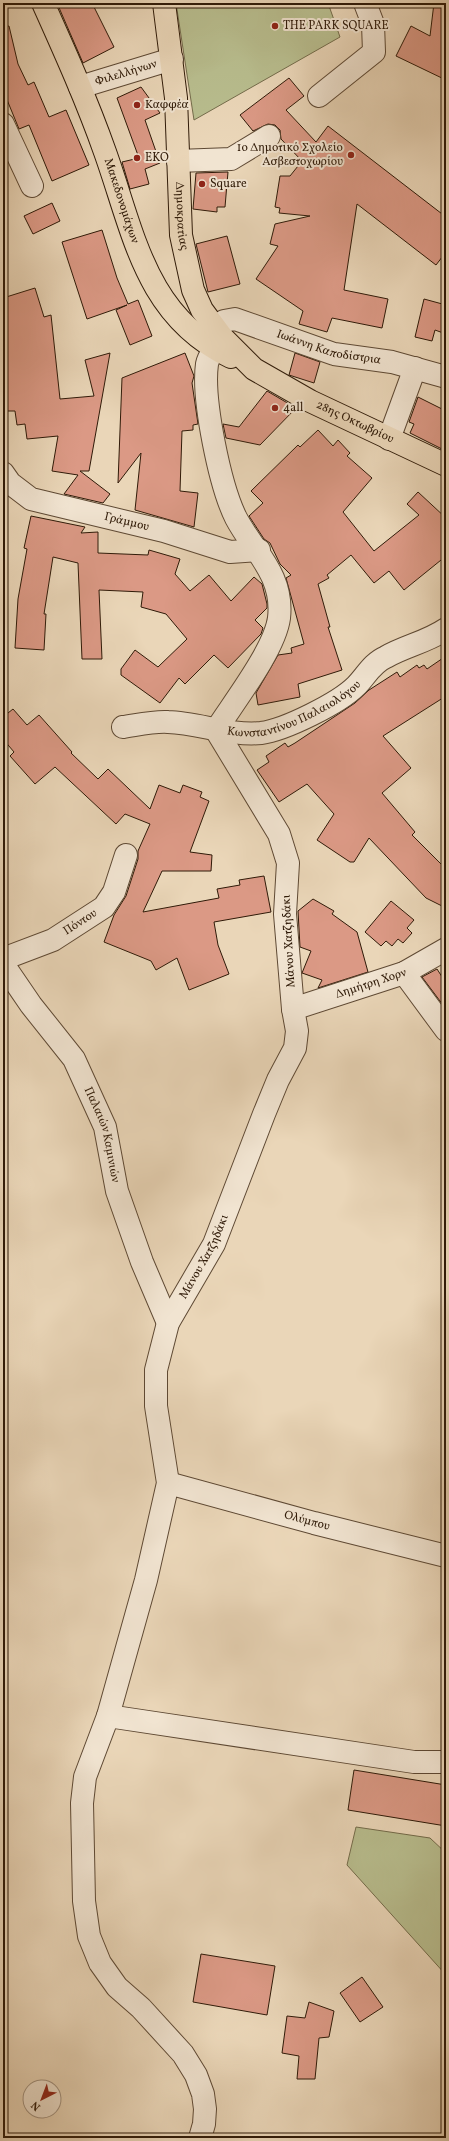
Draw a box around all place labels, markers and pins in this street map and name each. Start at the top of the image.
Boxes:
place label: THE PARK SQUARE [283,18,389,34]
marker: THE PARK SQUARE [270,21,280,31]
place label: Καφφέα [145,97,189,113]
marker: Καφφέα [132,100,142,110]
place label: 1ο Δημοτικό Σχολείο Ασβεστοχωρίου [237,140,343,170]
place label: EKO [145,150,169,166]
marker: 1ο Δημοτικό Σχολείο Ασβεστοχωρίου [346,150,356,160]
marker: EKO [132,153,142,163]
place label: Square [210,176,247,192]
marker: Square [197,179,207,189]
place label: 4all [283,400,304,416]
marker: 4all [270,403,280,413]

